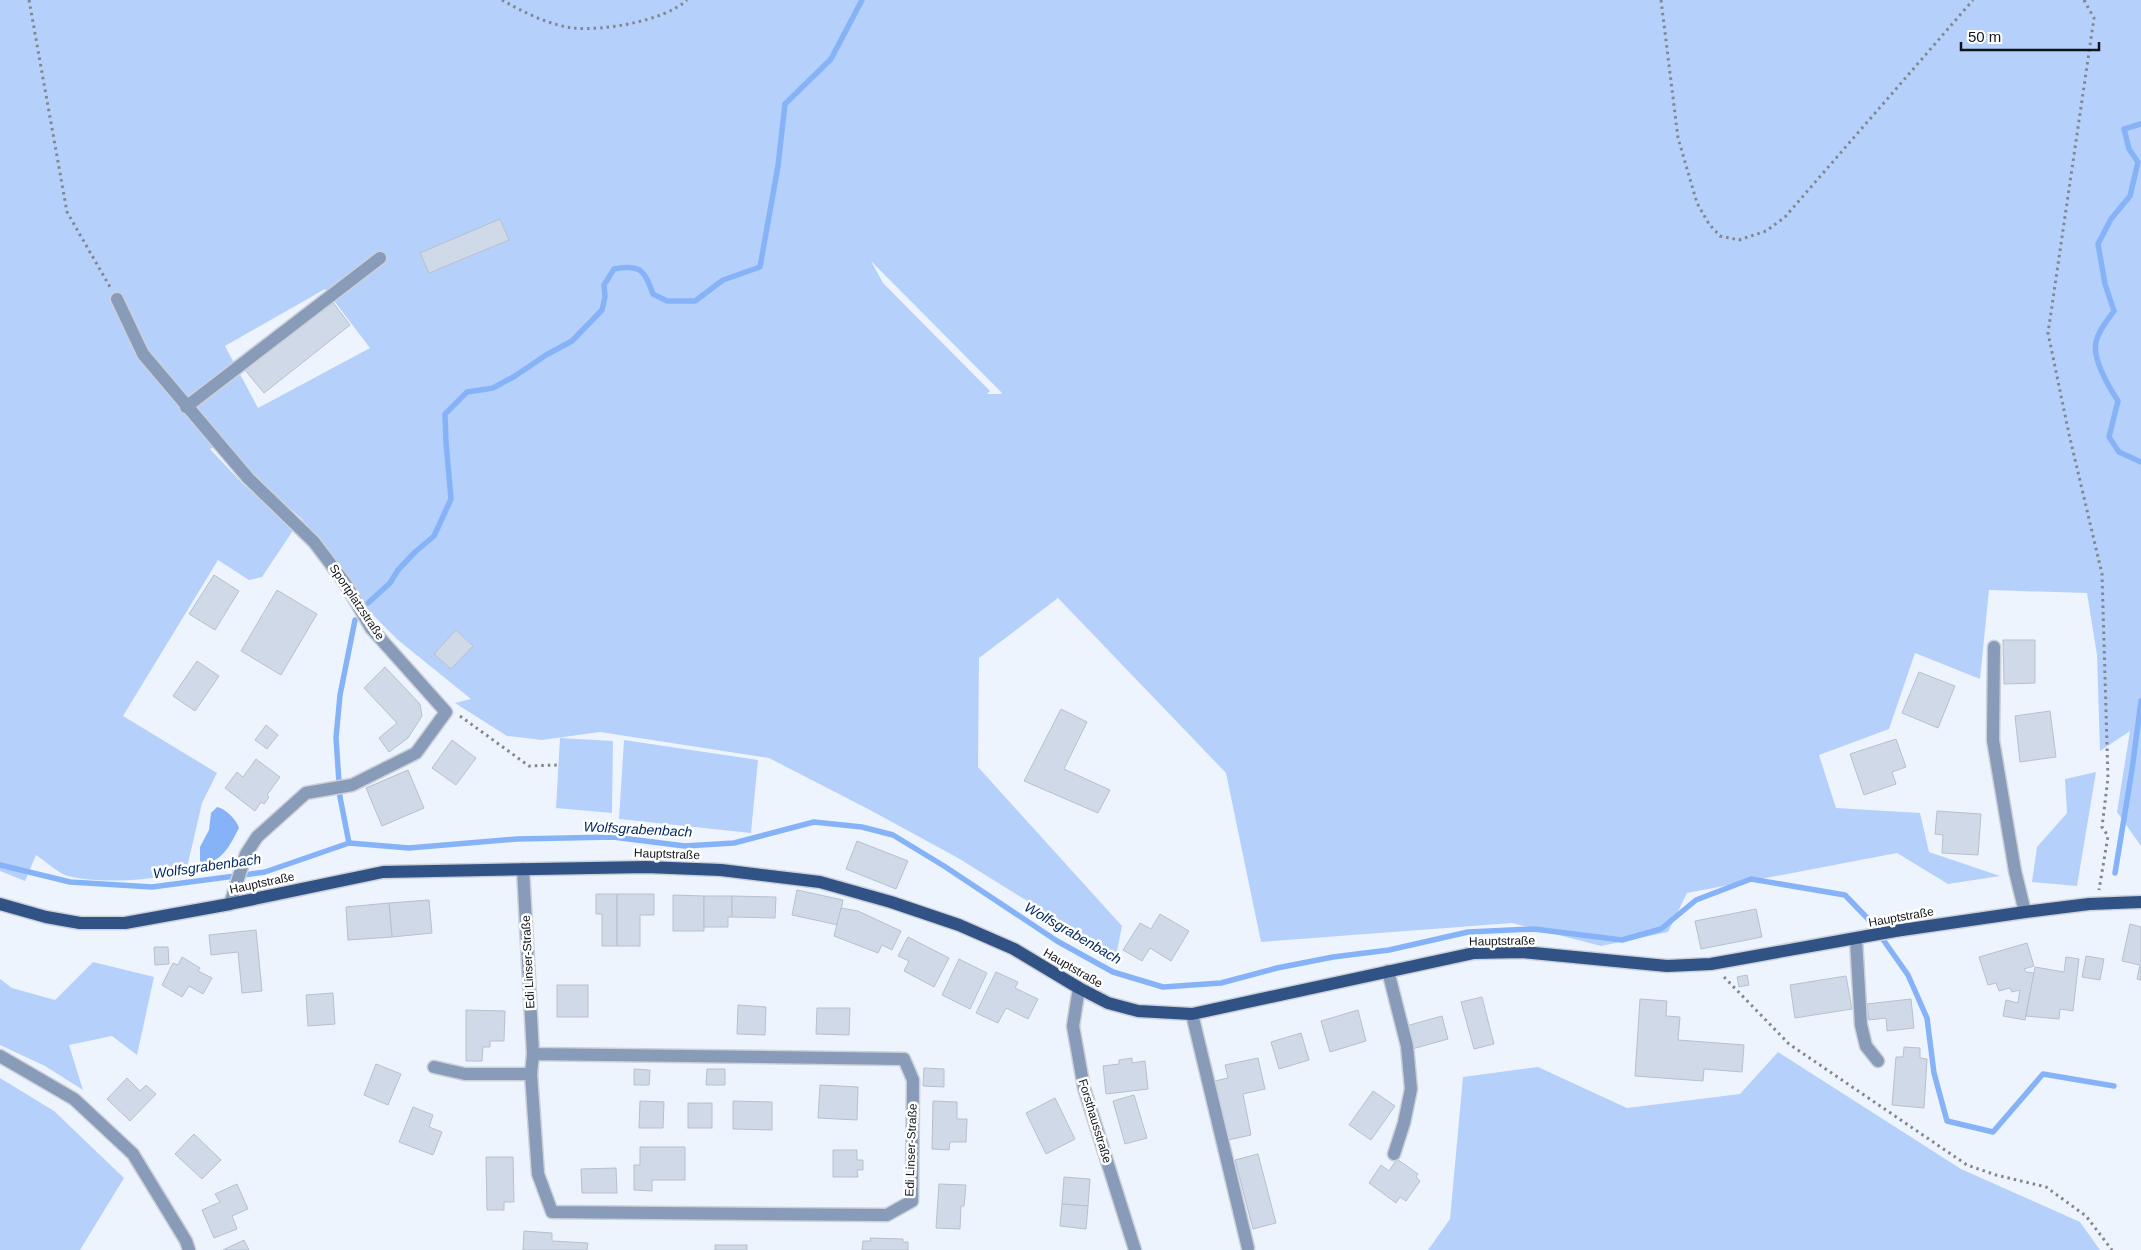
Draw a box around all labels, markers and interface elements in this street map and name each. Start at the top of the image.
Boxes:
scale bar [1961,20,2098,52]
text: 50 m [1968,28,2001,45]
street label: Sportplatzstraße [327,562,388,643]
water label: Wolfsgrabenbach [583,818,693,840]
street label: Hauptstraße [634,846,701,862]
water label: Wolfsgrabenbach [152,850,262,882]
street label: Hauptstraße [228,869,296,897]
water label: Wolfsgrabenbach [1022,899,1124,967]
street label: Hauptstraße [1867,904,1935,930]
street label: Edi Linser-Straße [519,915,537,1009]
street label: Hauptstraße [1469,933,1535,949]
street label: Hauptstraße [1041,945,1105,991]
street label: Forsthausstraße [1076,1077,1115,1165]
street label: Edi Linser-Straße [902,1103,920,1197]

